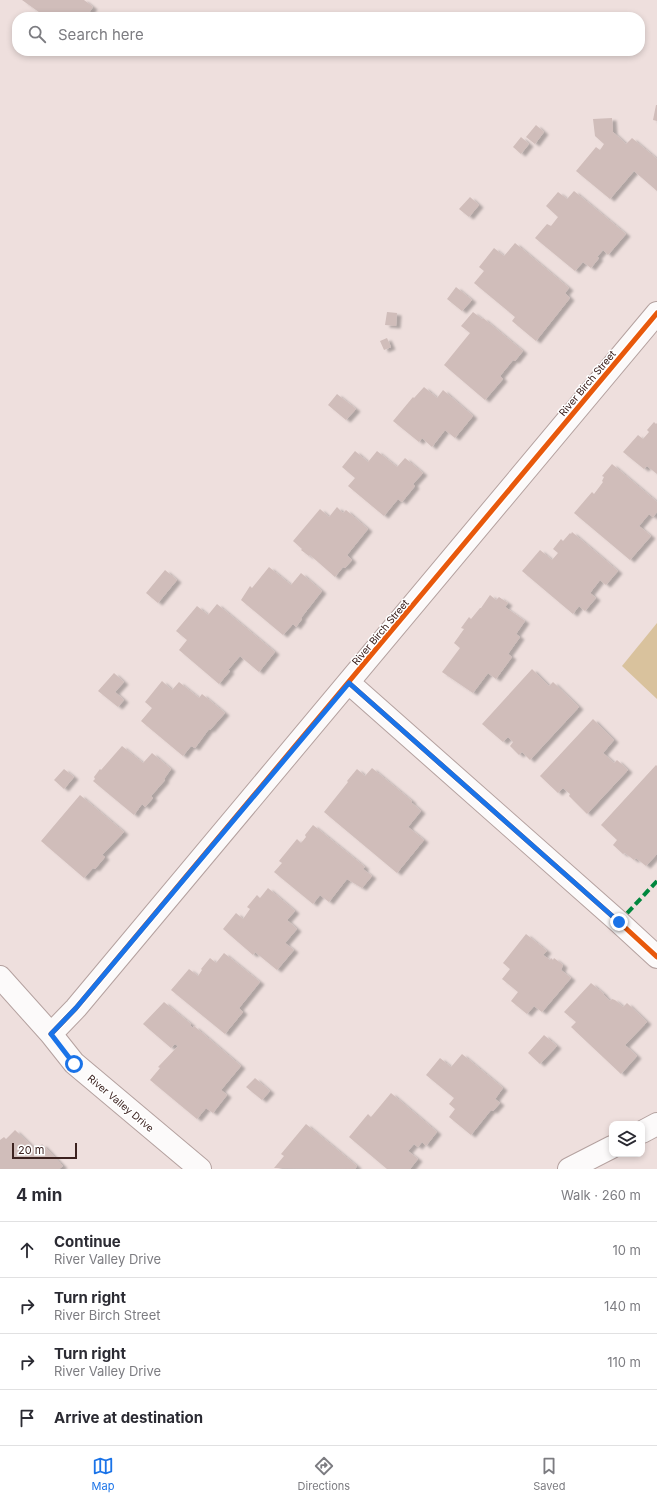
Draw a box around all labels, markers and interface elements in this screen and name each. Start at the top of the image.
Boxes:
search box [12,12,645,56]
icon: search [26,23,48,45]
text: Search here [58,25,144,44]
street label: River Birch Street [556,347,618,418]
street label: River Birch Street [349,596,411,667]
route end [610,913,628,931]
route start [65,1055,83,1073]
street label: River Valley Drive [86,1072,157,1134]
map controls [609,1121,645,1157]
button: layers [609,1121,645,1157]
scale bar [12,1141,77,1160]
text: 20 m [18,1143,44,1157]
text: 4 min [16,1185,62,1205]
text: Walk · 260 m [561,1187,641,1203]
text: Continue [54,1232,121,1251]
icon: ahead [16,1239,38,1261]
text: 10 m [612,1242,641,1258]
text: River Valley Drive [54,1251,161,1267]
text: Turn right [54,1288,126,1307]
icon: right [16,1295,38,1317]
text: 140 m [604,1298,641,1314]
text: River Birch Street [54,1307,160,1323]
text: Turn right [54,1344,126,1363]
icon: right [16,1351,38,1373]
text: 110 m [607,1354,641,1370]
text: River Valley Drive [54,1363,161,1379]
icon: arrive [16,1407,38,1429]
text: Arrive at destination [54,1408,203,1427]
tab: Map [92,1455,114,1493]
tab: Directions [298,1455,350,1493]
tab: Saved [533,1455,565,1493]

